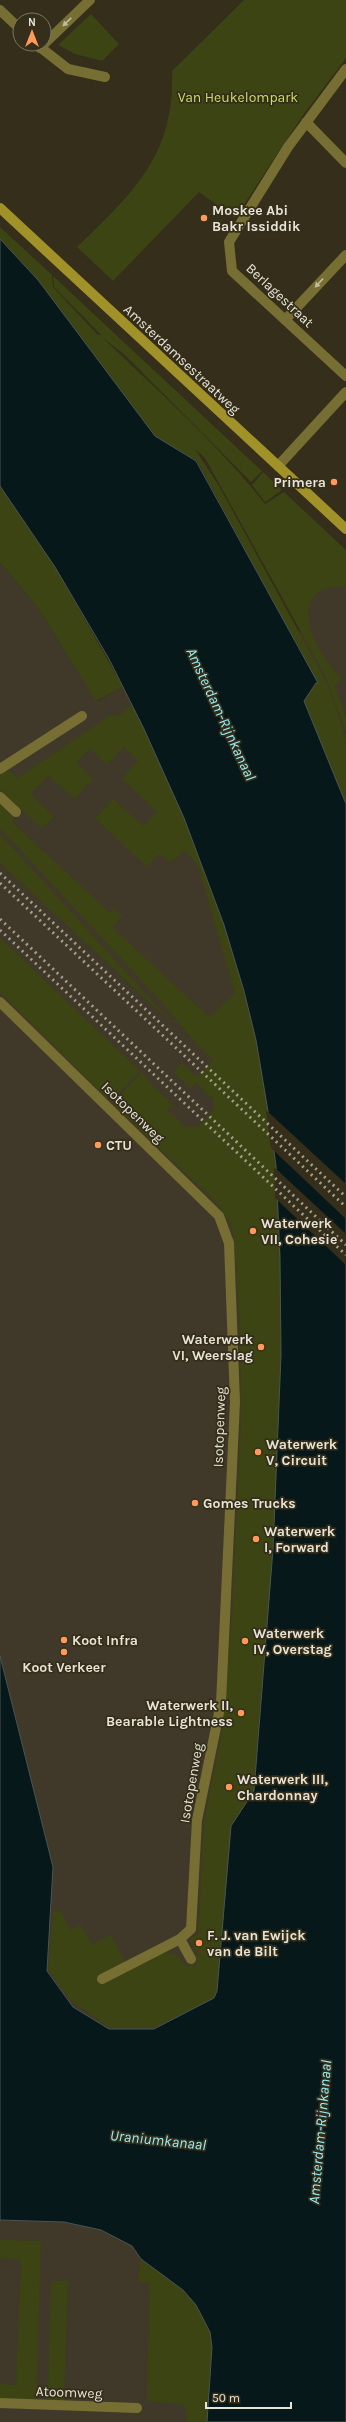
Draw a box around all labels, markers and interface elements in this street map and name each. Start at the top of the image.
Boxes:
north arrow [12,12,52,52]
text: N [28,16,36,29]
one-way arrow [62,17,72,27]
park label: Van Heukelompark [178,89,298,106]
place label: Moskee Abi Bakr Issiddik [212,202,301,235]
marker: Moskee Abi Bakr Issiddik [199,213,209,223]
street label: Berlagestraat [242,260,317,331]
one-way arrow [315,278,324,288]
street label: Amsterdamsestraatweg [120,301,244,418]
place label: Primera [273,474,326,491]
marker: Primera [329,477,339,487]
water label: Amsterdam-Rijnkanaal [182,645,260,783]
street label: Isotopenweg [98,1078,168,1147]
place label: CTU [106,1137,132,1154]
marker: CTU [93,1140,103,1150]
place label: Waterwerk VII, Cohesie [261,1215,337,1248]
marker: Waterwerk VII, Cohesie [248,1226,258,1236]
place label: Waterwerk VI, Weerslag [172,1331,254,1364]
marker: Waterwerk VI, Weerslag [256,1342,266,1352]
street label: Isotopenweg [210,1386,229,1468]
place label: Waterwerk V, Circuit [266,1436,338,1469]
marker: Waterwerk V, Circuit [253,1447,263,1457]
place label: Gomes Trucks [203,1495,296,1512]
marker: Gomes Trucks [190,1498,200,1508]
place label: Waterwerk I, Forward [264,1523,336,1556]
marker: Waterwerk I, Forward [251,1534,261,1544]
place label: Waterwerk IV, Overstag [253,1625,332,1658]
place label: Koot Infra [72,1632,138,1649]
marker: Koot Infra [59,1635,69,1645]
marker: Waterwerk IV, Overstag [240,1636,250,1646]
marker: Koot Verkeer [59,1647,69,1657]
place label: Koot Verkeer [22,1659,106,1676]
place label: Waterwerk II, Bearable Lightness [106,1697,233,1730]
marker: Waterwerk II, Bearable Lightness [236,1708,246,1718]
street label: Isotopenweg [176,1742,207,1824]
place label: Waterwerk III, Chardonnay [237,1771,328,1804]
marker: Waterwerk III, Chardonnay [224,1782,234,1792]
place label: F. J. van Ewijck van de Bilt [207,1927,306,1960]
marker: F. J. van Ewijck van de Bilt [194,1938,204,1948]
water label: Amsterdam-Rijnkanaal [305,2059,335,2205]
water label: Uraniumkanaal [109,2126,207,2154]
street label: Atoomweg [35,2383,103,2402]
scale bar [206,2384,291,2410]
text: 50 m [212,2391,240,2405]

